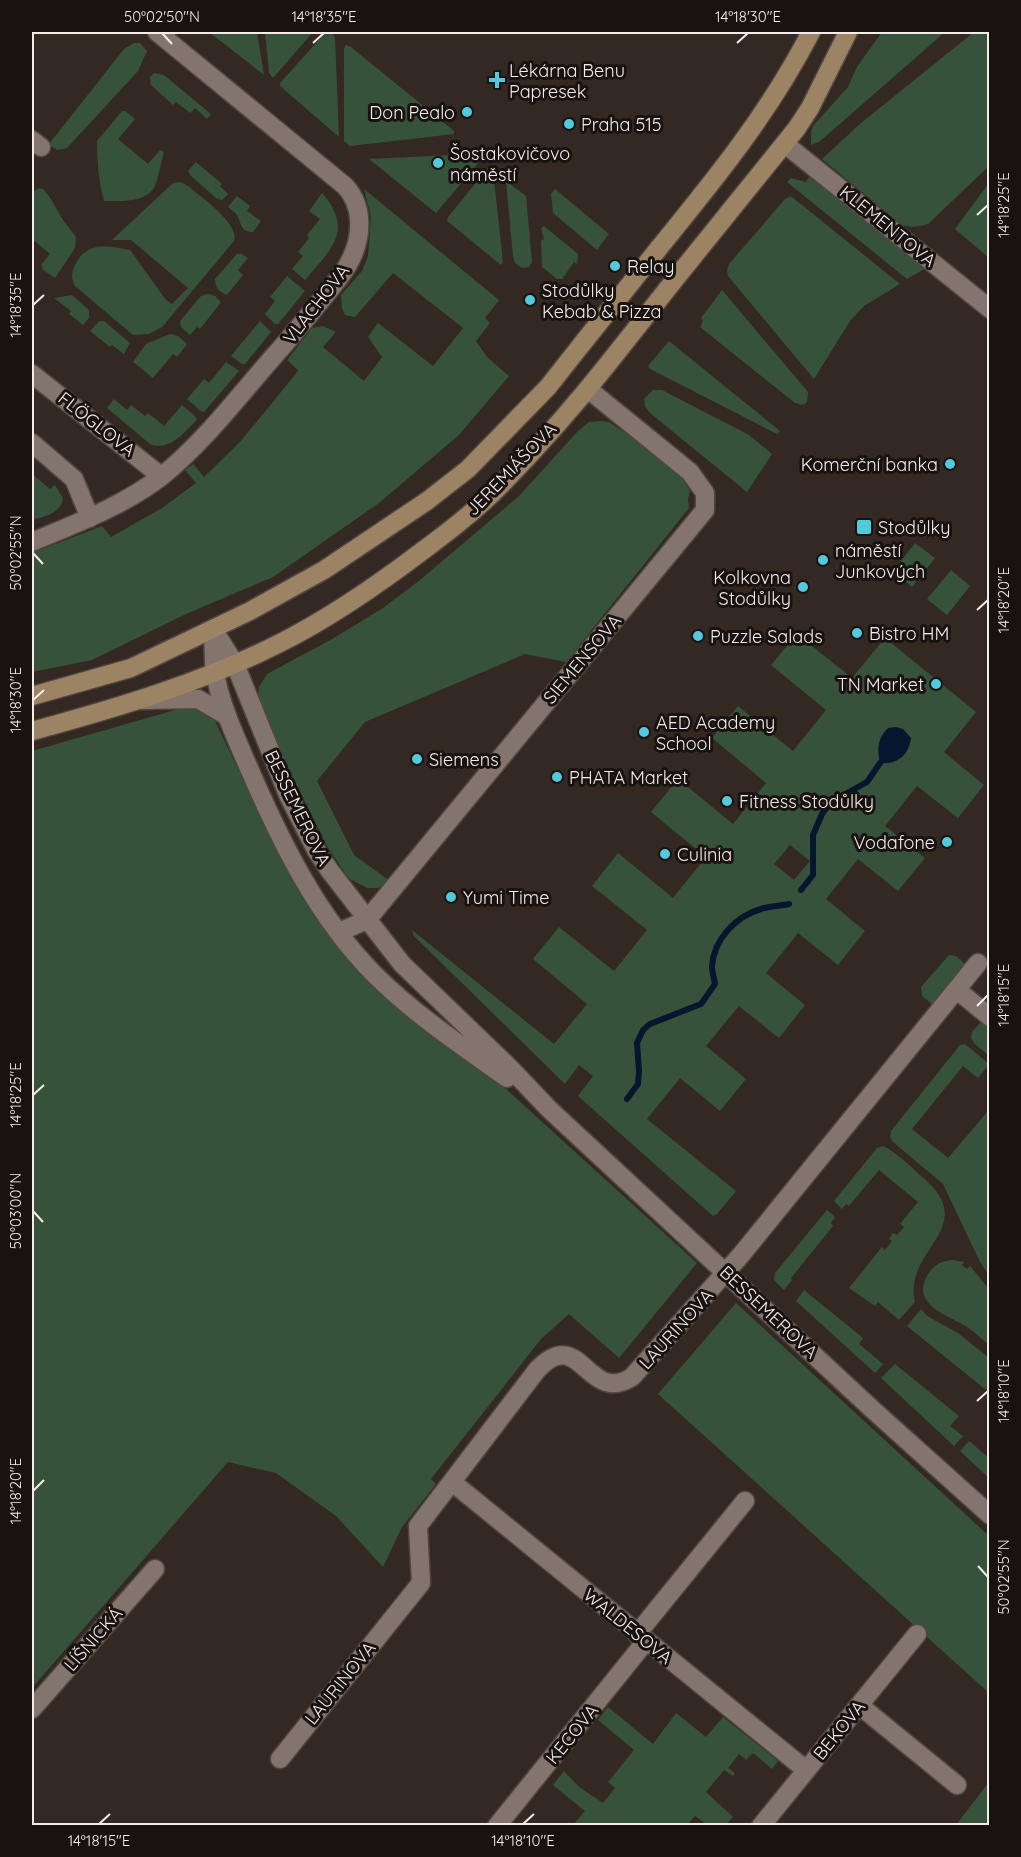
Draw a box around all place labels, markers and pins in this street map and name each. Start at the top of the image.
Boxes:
place label: Lékárna Benu Papresek [509,59,625,103]
marker: Lékárna Benu Papresek [490,73,504,87]
place label: Don Pealo [369,101,455,124]
marker: Don Pealo [460,105,474,119]
place label: Praha 515 [581,113,662,136]
marker: Praha 515 [562,117,576,131]
place label: Šostakovičovo náměstí [450,142,570,186]
marker: Šostakovičovo náměstí [431,156,445,170]
place label: Relay [627,255,674,278]
marker: Relay [608,259,622,273]
place label: Stodůlky Kebab & Pizza [542,279,661,323]
marker: Stodůlky Kebab & Pizza [523,293,537,307]
place label: Komerční banka [801,453,938,476]
marker: Komerční banka [943,457,957,471]
place label: Stodůlky [878,516,950,539]
marker: Stodůlky [855,518,873,536]
place label: náměstí Junkových [835,539,925,583]
marker: náměstí Junkových [816,553,830,567]
place label: Kolkovna Stodůlky [713,566,791,610]
marker: Kolkovna Stodůlky [796,580,810,594]
place label: Bistro HM [869,622,949,645]
place label: Puzzle Salads [710,625,823,648]
marker: Bistro HM [850,626,864,640]
marker: Puzzle Salads [691,629,705,643]
place label: TN Market [837,673,924,696]
marker: TN Market [929,677,943,691]
place label: AED Academy School [656,711,775,755]
marker: AED Academy School [637,725,651,739]
place label: Siemens [429,748,499,771]
marker: Siemens [410,752,424,766]
place label: PHATA Market [569,766,688,789]
marker: PHATA Market [550,770,564,784]
place label: Fitness Stodůlky [739,790,874,813]
marker: Fitness Stodůlky [720,794,734,808]
place label: Vodafone [854,831,935,854]
marker: Vodafone [940,835,954,849]
place label: Culinia [677,843,732,866]
marker: Culinia [658,847,672,861]
place label: Yumi Time [463,886,549,909]
marker: Yumi Time [444,890,458,904]

